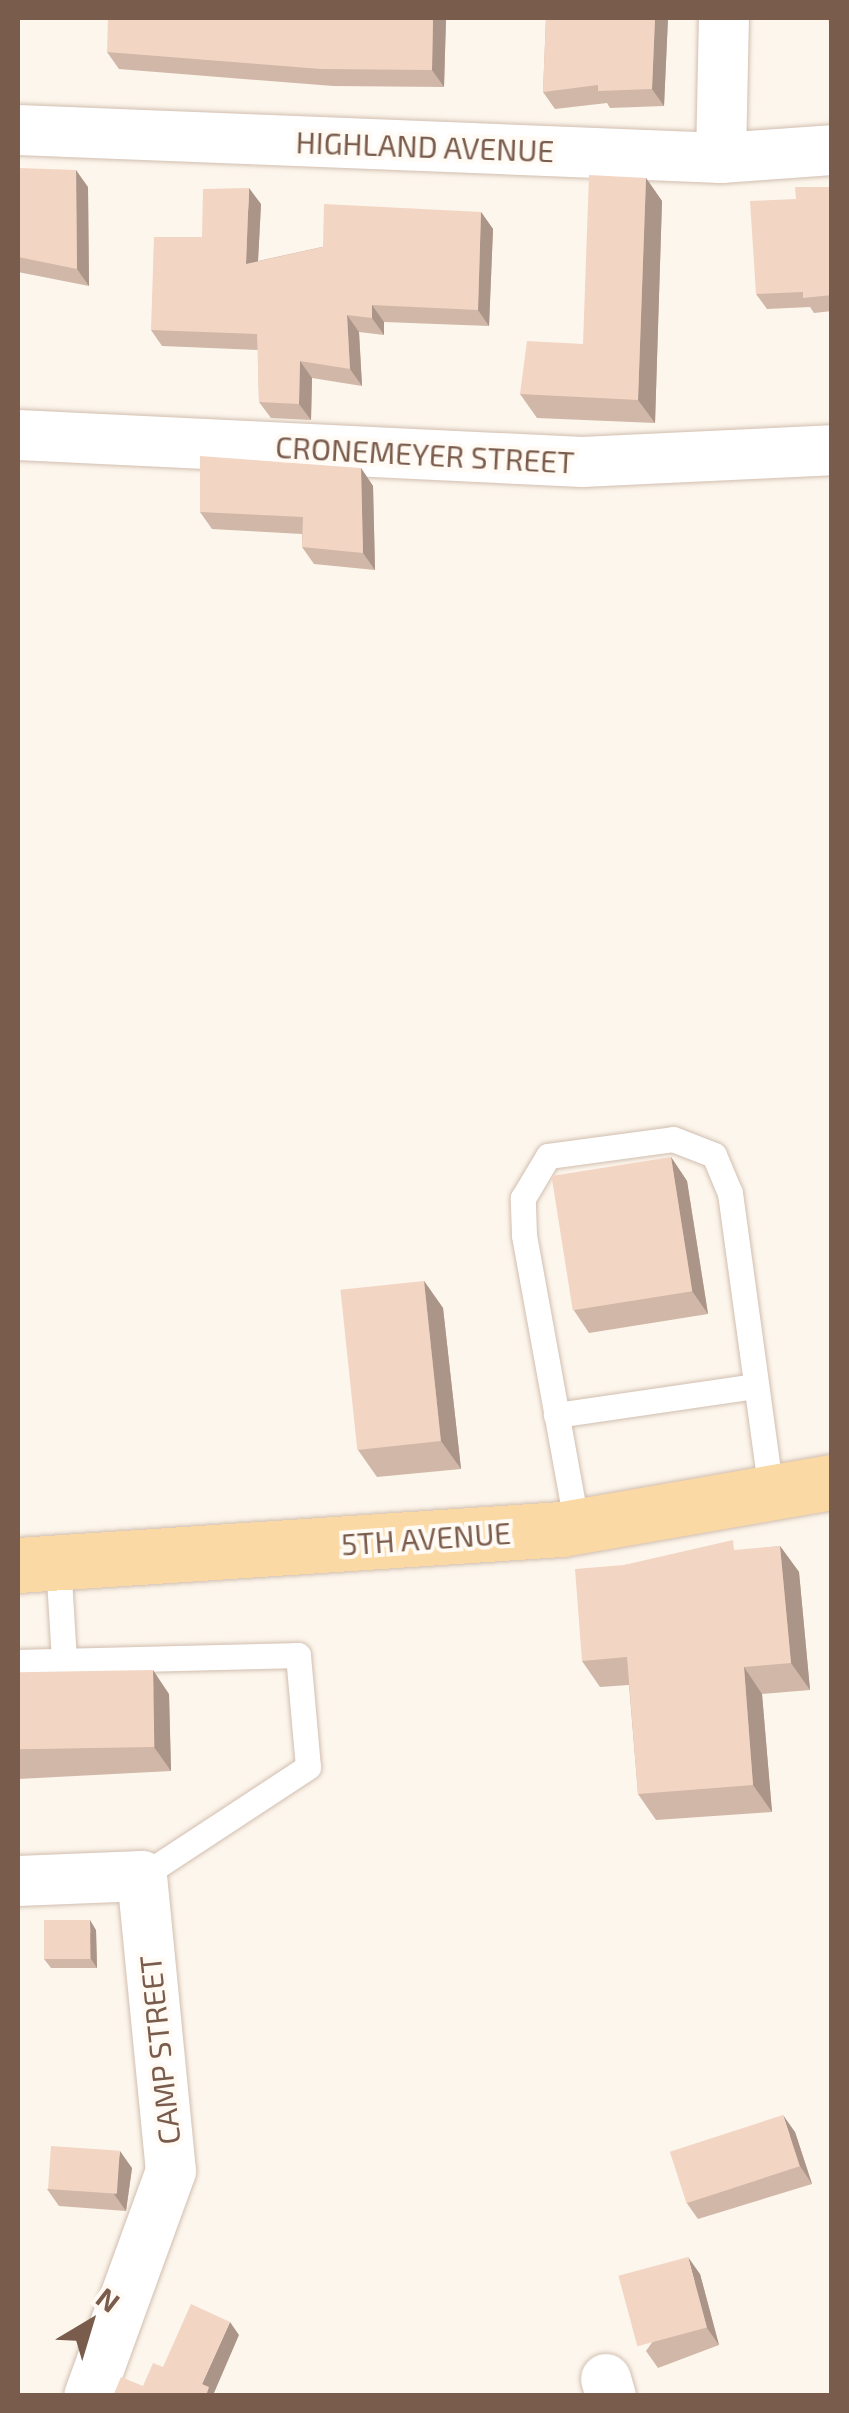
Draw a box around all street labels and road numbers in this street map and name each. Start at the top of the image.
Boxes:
street label: HIGHLAND AVENUE [295,123,555,169]
street label: CRONEMEYER STREET [274,428,576,480]
street label: 5TH AVENUE [340,1514,512,1562]
street label: CAMP STREET [131,1953,187,2147]

